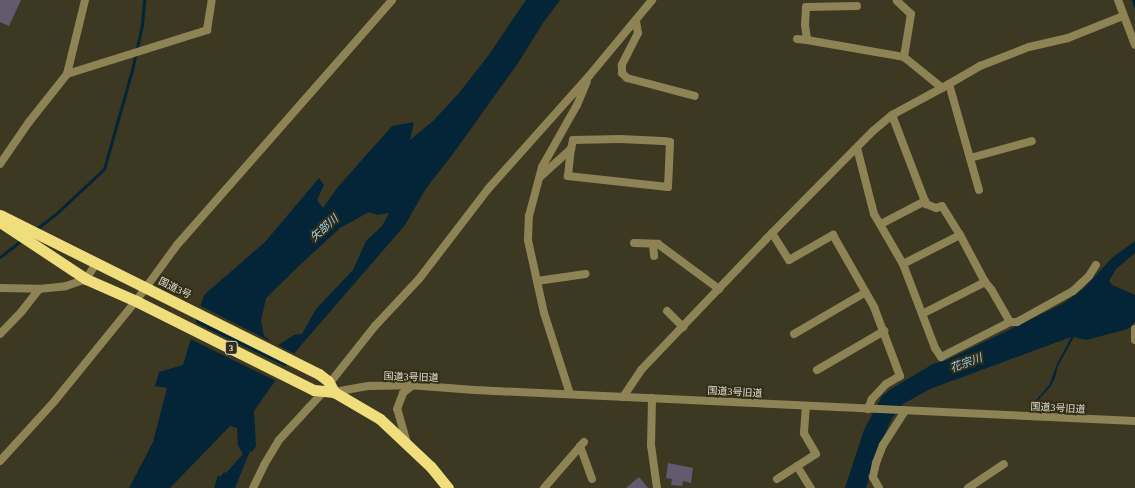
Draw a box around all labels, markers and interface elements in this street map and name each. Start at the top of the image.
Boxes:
water label: 矢部川 [307,212,341,244]
street label: 国道3号 [157,275,193,301]
road number: 3 [224,341,238,355]
water label: 花宗川 [948,351,984,375]
street label: 国道3号旧道 [383,370,439,384]
street label: 国道3号旧道 [707,385,763,399]
street label: 国道3号旧道 [1030,401,1086,415]

